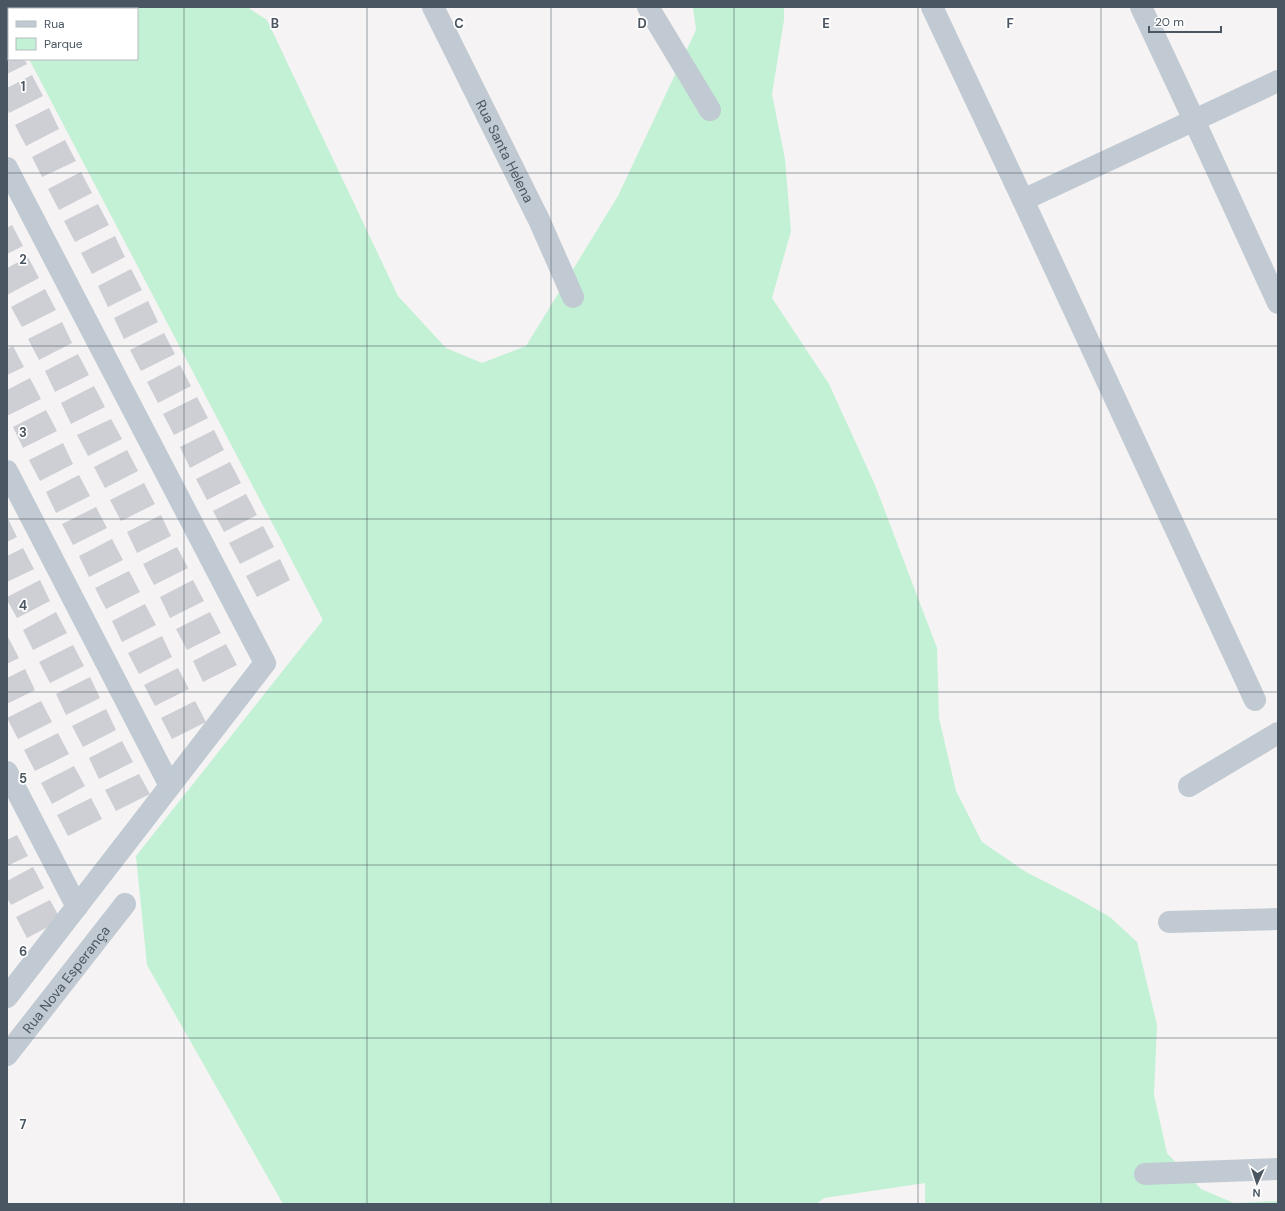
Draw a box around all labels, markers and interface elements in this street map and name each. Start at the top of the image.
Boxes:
legend [8,8,138,60]
scale bar [1149,8,1221,34]
text: 20 m [1155,14,1184,30]
text: B [271,15,279,32]
text: C [454,15,464,32]
text: D [637,15,647,32]
text: E [822,15,830,32]
text: F [1006,15,1014,32]
text: Rua [44,16,65,32]
text: Parque [44,36,83,52]
text: 1 [21,78,25,95]
street label: Rua Santa Helena [472,97,538,206]
text: 2 [19,251,27,268]
text: 3 [19,424,27,441]
text: 4 [19,597,27,614]
text: 5 [19,770,27,787]
street label: Rua Nova Esperança [18,922,114,1037]
text: 6 [19,943,27,960]
text: 7 [20,1116,27,1133]
north arrow [1237,1163,1277,1203]
text: N [1252,1186,1261,1200]

